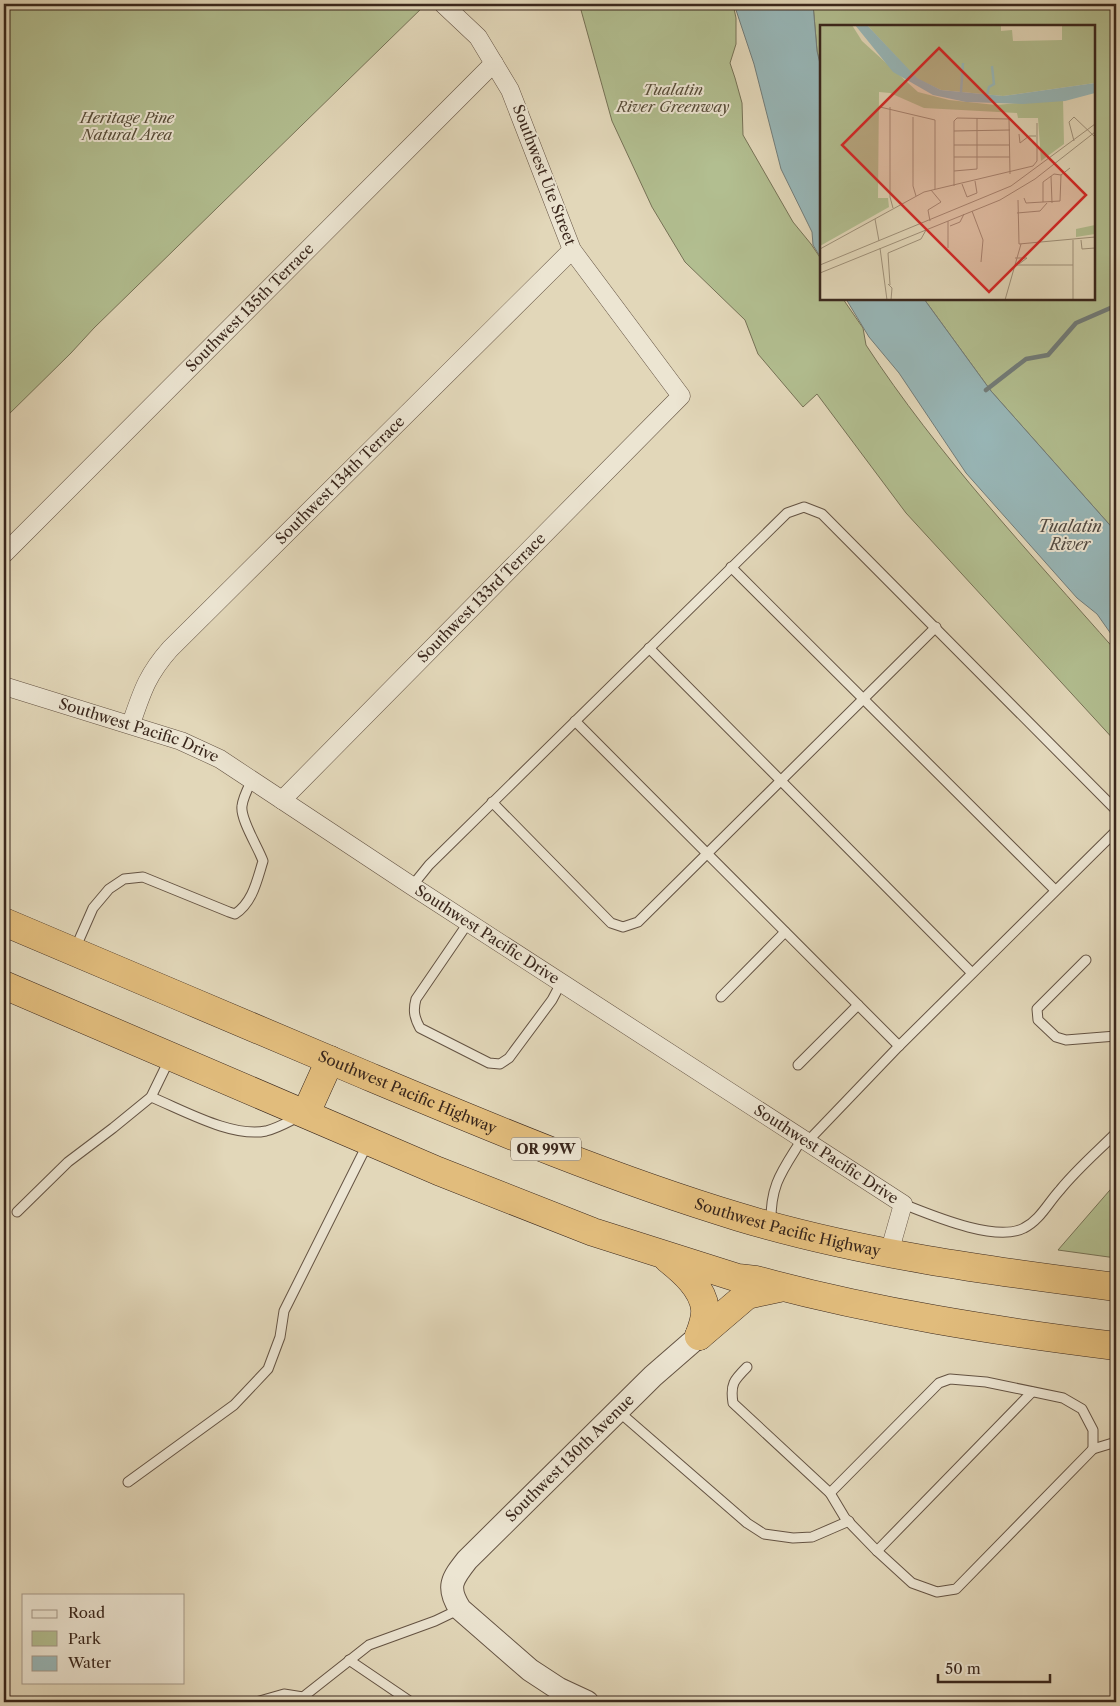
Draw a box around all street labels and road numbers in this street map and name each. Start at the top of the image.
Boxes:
street label: Southwest Ute Street [509,102,580,249]
street label: Southwest 135th Terrace [181,239,318,376]
street label: Southwest 134th Terrace [271,412,408,548]
street label: Southwest 133rd Terrace [413,529,549,666]
street label: Southwest Pacific Drive [57,694,222,766]
street label: Southwest Pacific Drive [412,880,563,988]
street label: Southwest Pacific Highway [316,1046,500,1138]
street label: Southwest Pacific Drive [751,1100,902,1208]
road number: OR 99W [511,1138,581,1160]
street label: Southwest Pacific Highway [692,1194,883,1260]
street label: Southwest 130th Avenue [501,1390,638,1526]

